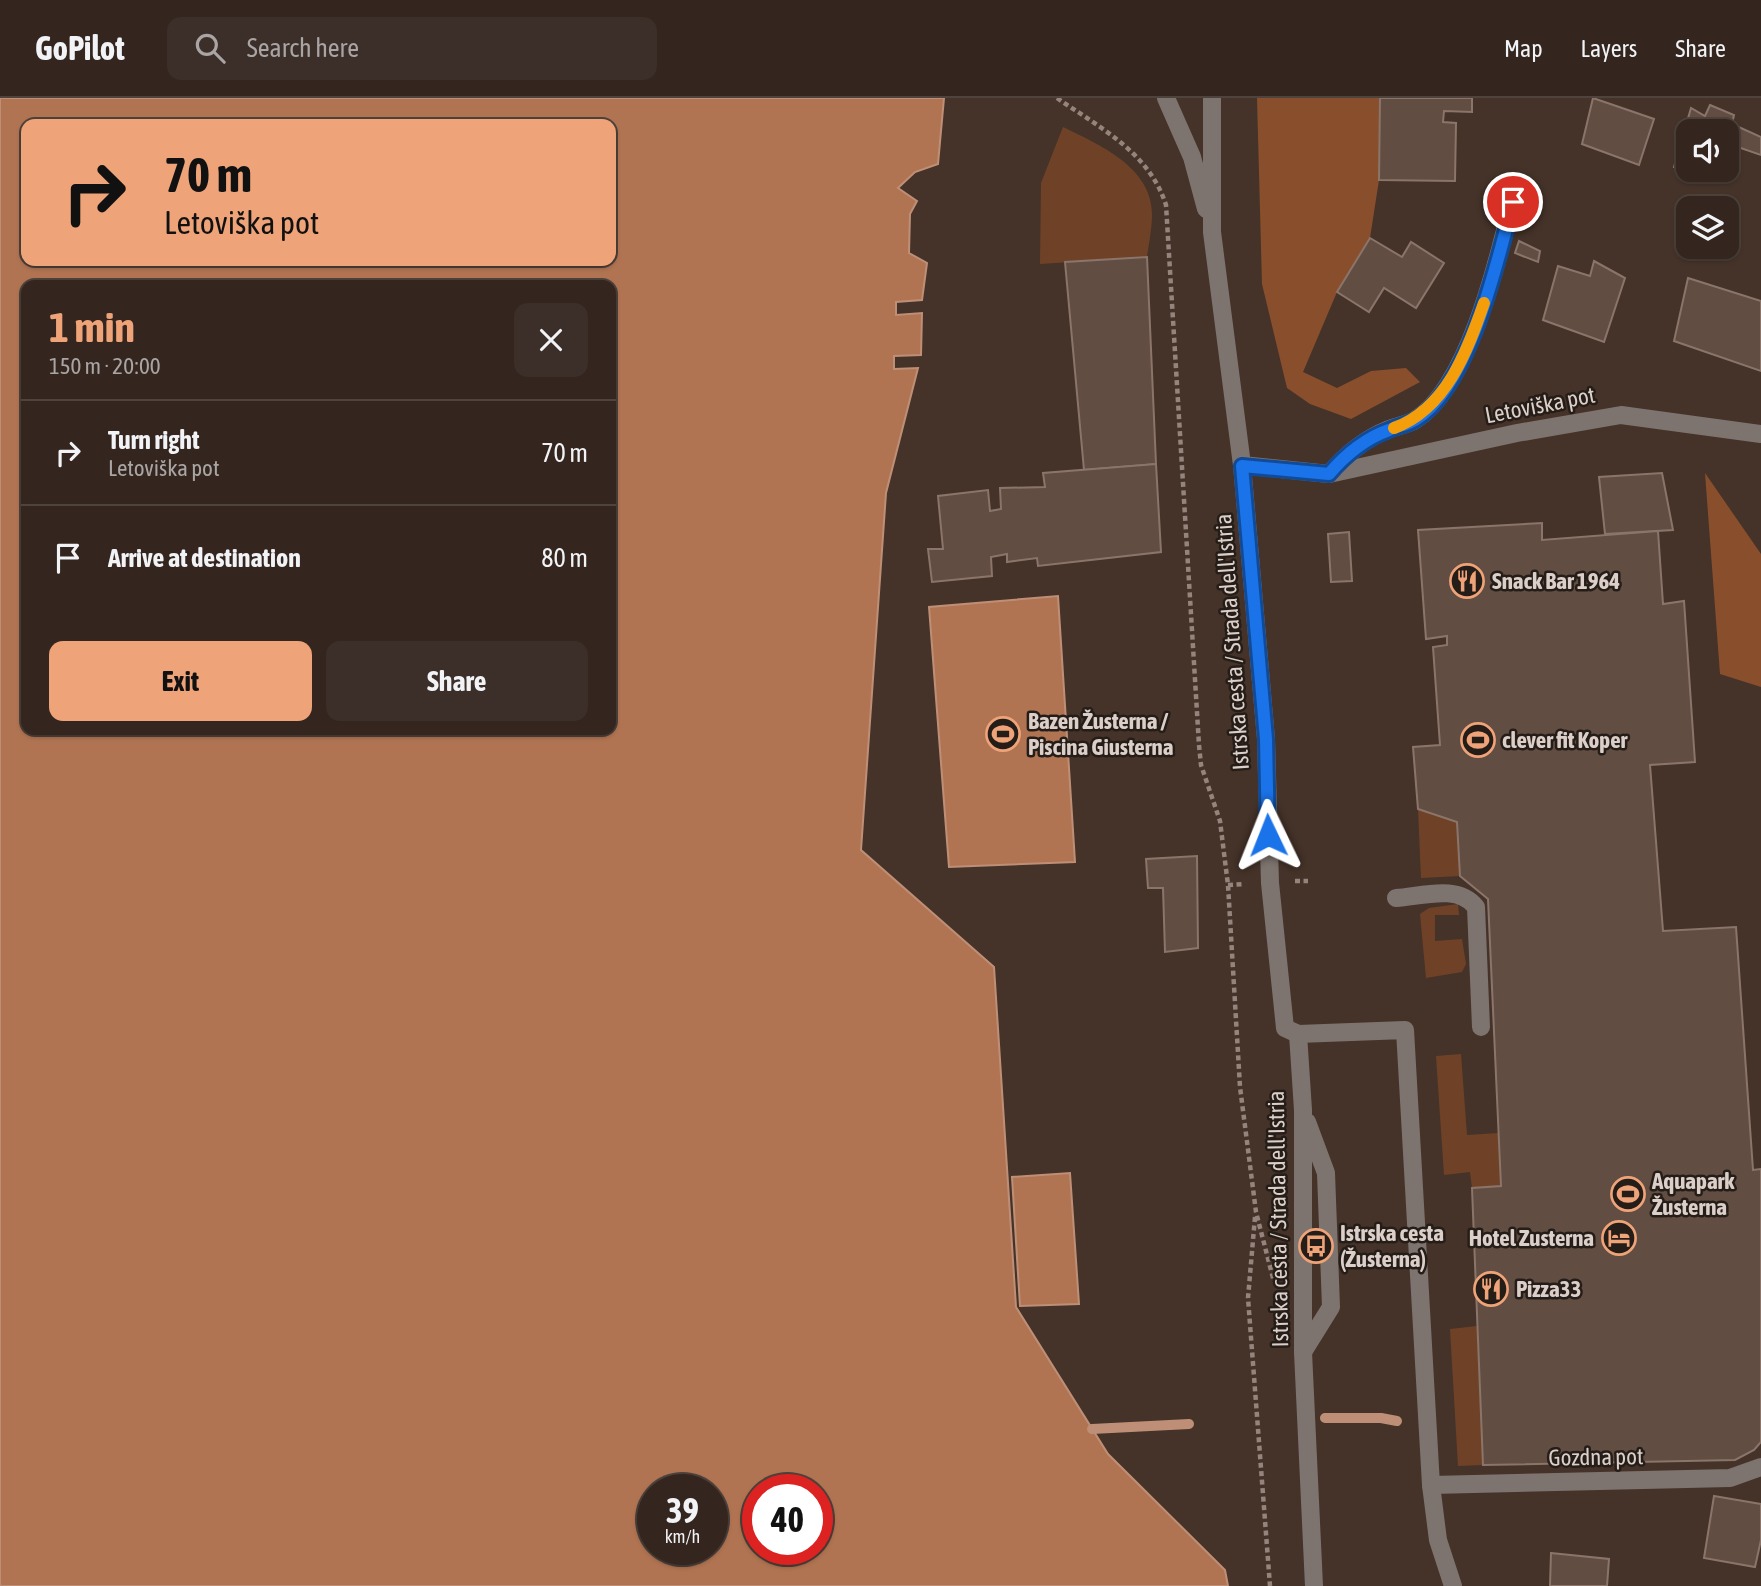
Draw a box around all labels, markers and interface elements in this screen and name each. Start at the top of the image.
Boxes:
search box [167,17,657,80]
text: GoPilot [35,29,125,67]
icon: search [191,29,229,67]
text: Search here [247,33,359,63]
text: Map [1504,35,1543,62]
text: Layers [1581,35,1637,62]
text: Share [1675,35,1726,62]
map controls [1676,119,1739,259]
button: sound [1676,119,1739,182]
text: 70 m [164,146,252,202]
icon: right [49,147,140,238]
pin [1483,172,1543,232]
icon: arrive [1494,183,1532,221]
button: layers [1676,196,1739,259]
text: Letoviška pot [164,204,319,241]
text: 1 min [49,303,135,351]
button: close [514,303,588,377]
text: 150 m · 20:00 [49,353,161,379]
street label: Letoviška pot [1483,382,1597,428]
text: Turn right [108,425,199,455]
icon: right [49,434,87,472]
text: 70 m [541,438,588,468]
text: Letoviška pot [108,455,220,481]
street label: Istrska cesta / Strada dell'Istria [1210,513,1254,771]
icon: arrive [49,539,87,577]
text: Arrive at destination [108,543,301,573]
text: 80 m [541,543,588,573]
restaurant icon: Snack Bar 1964 [1448,562,1486,600]
place label: Snack Bar 1964 [1492,568,1620,594]
button: Exit [49,641,312,721]
button: Share [326,641,588,721]
place label: Bazen Žusterna / Piscina Giusterna [1028,708,1174,760]
sports icon: Bazen Žusterna / Piscina Giusterna [984,715,1022,753]
sports icon: clever fit Koper [1459,721,1497,759]
place label: clever fit Koper [1502,727,1629,753]
position arrow [1231,798,1305,872]
street label: Istrska cesta / Strada dell'Istria [1263,1090,1293,1348]
place label: Aquapark Žusterna [1651,1168,1735,1220]
sports icon: Aquapark Žusterna [1609,1175,1647,1213]
hotel icon: Hotel Zusterna [1600,1219,1638,1257]
place label: Istrska cesta (Žusterna) [1340,1220,1444,1272]
place label: Hotel Zusterna [1469,1225,1594,1251]
bus stop icon: Istrska cesta (Žusterna) [1297,1227,1335,1265]
restaurant icon: Pizza33 [1472,1270,1510,1308]
place label: Pizza33 [1516,1276,1581,1302]
street label: Gozdna pot [1548,1443,1644,1471]
speed limit sign: 40 [742,1474,833,1565]
text: 39 [666,1490,699,1530]
text: km/h [665,1526,700,1547]

